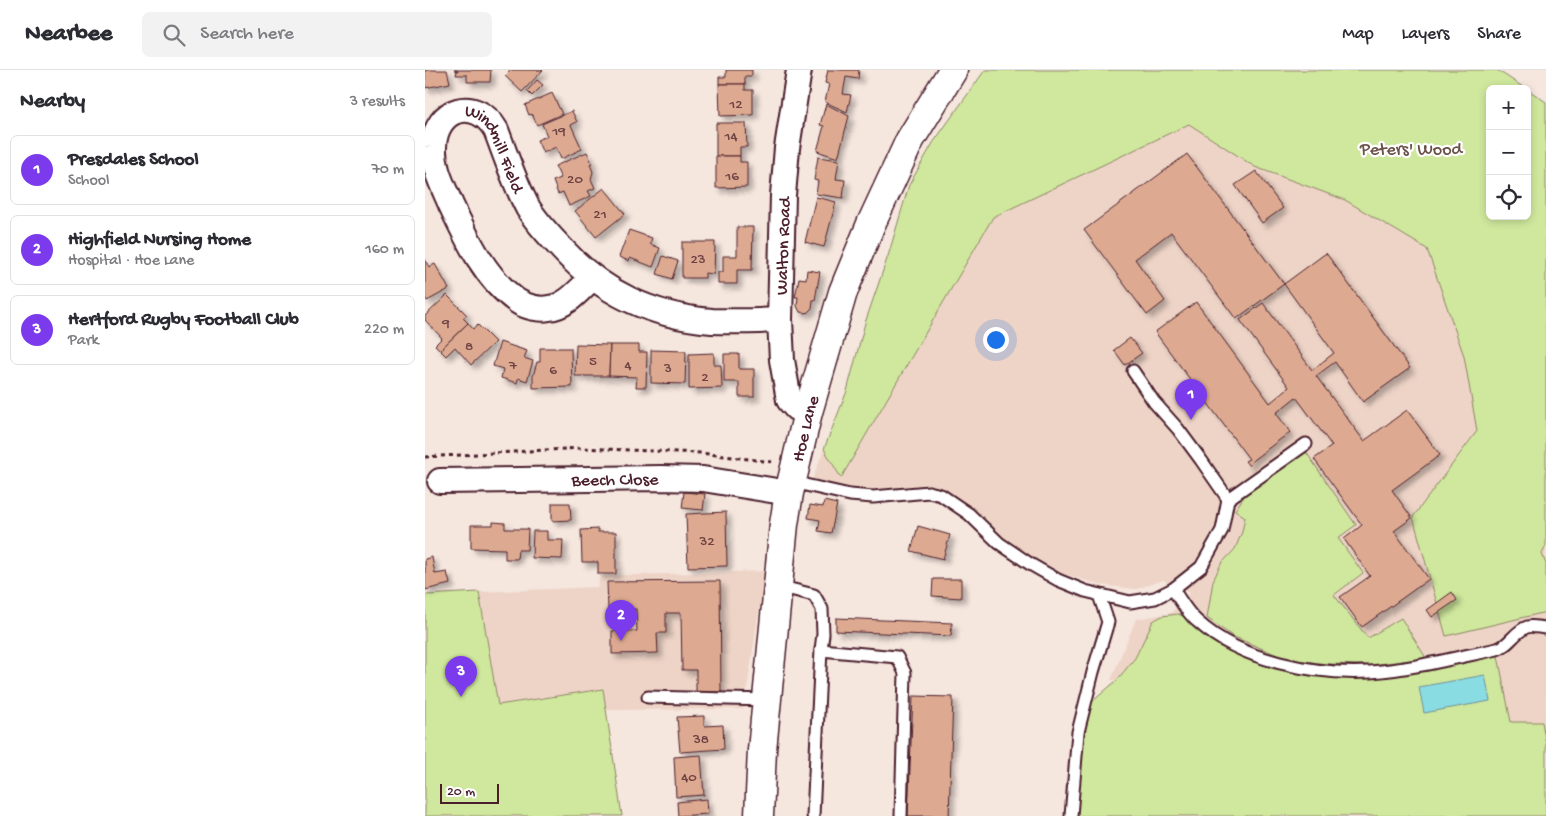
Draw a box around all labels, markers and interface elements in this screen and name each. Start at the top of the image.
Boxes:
search box [142,12,492,57]
text: Nearbee [25,20,112,49]
icon: search [160,21,188,49]
text: Search here [200,23,294,46]
text: Map [1342,24,1374,45]
text: Layers [1402,24,1449,45]
text: Share [1477,24,1521,45]
map controls [1486,85,1531,220]
button: + [1486,85,1531,130]
text: Nearby [20,90,85,115]
text: 3 results [350,93,405,112]
house number: 12 [728,96,743,114]
street label: Windmill Field [462,101,528,198]
house number: 19 [551,123,566,141]
house number: 14 [723,128,738,146]
button: − [1486,130,1531,175]
park label: Peters' Wood [1359,140,1464,161]
text: Presdales School [68,149,199,172]
text: 1 [34,161,40,180]
text: 70 m [371,161,404,180]
house number: 16 [724,168,739,186]
house number: 20 [567,171,583,189]
text: School [68,172,110,191]
button: locate [1486,175,1531,220]
street label: Walton Road [772,195,797,295]
house number: 21 [593,206,607,224]
text: Highfield Nursing Home [68,229,251,252]
text: 2 [33,241,41,260]
text: 160 m [365,241,404,260]
house number: 23 [690,251,706,269]
text: Hospital · Hoe Lane [68,252,194,271]
text: Hertford Rugby Football Club [68,309,299,332]
house number: 9 [441,315,450,333]
text: 3 [33,321,41,340]
text: 220 m [364,321,404,340]
your location [983,327,1009,353]
text: Park [68,332,99,351]
house number: 8 [465,338,473,356]
house number: 5 [589,353,597,371]
house number: 7 [508,357,518,375]
house number: 4 [624,357,632,375]
house number: 3 [663,360,672,378]
house number: 6 [549,362,557,380]
house number: 2 [701,369,709,387]
pin: 1 [1175,379,1207,420]
street label: Hoe Lane [789,393,825,464]
street label: Beech Close [570,470,659,492]
house number: 32 [698,533,715,551]
pin: 2 [605,600,637,641]
pin: 3 [445,656,477,697]
house number: 38 [692,731,709,749]
house number: 40 [681,769,697,787]
scale bar [440,781,499,804]
text: 20 m [447,784,475,801]

